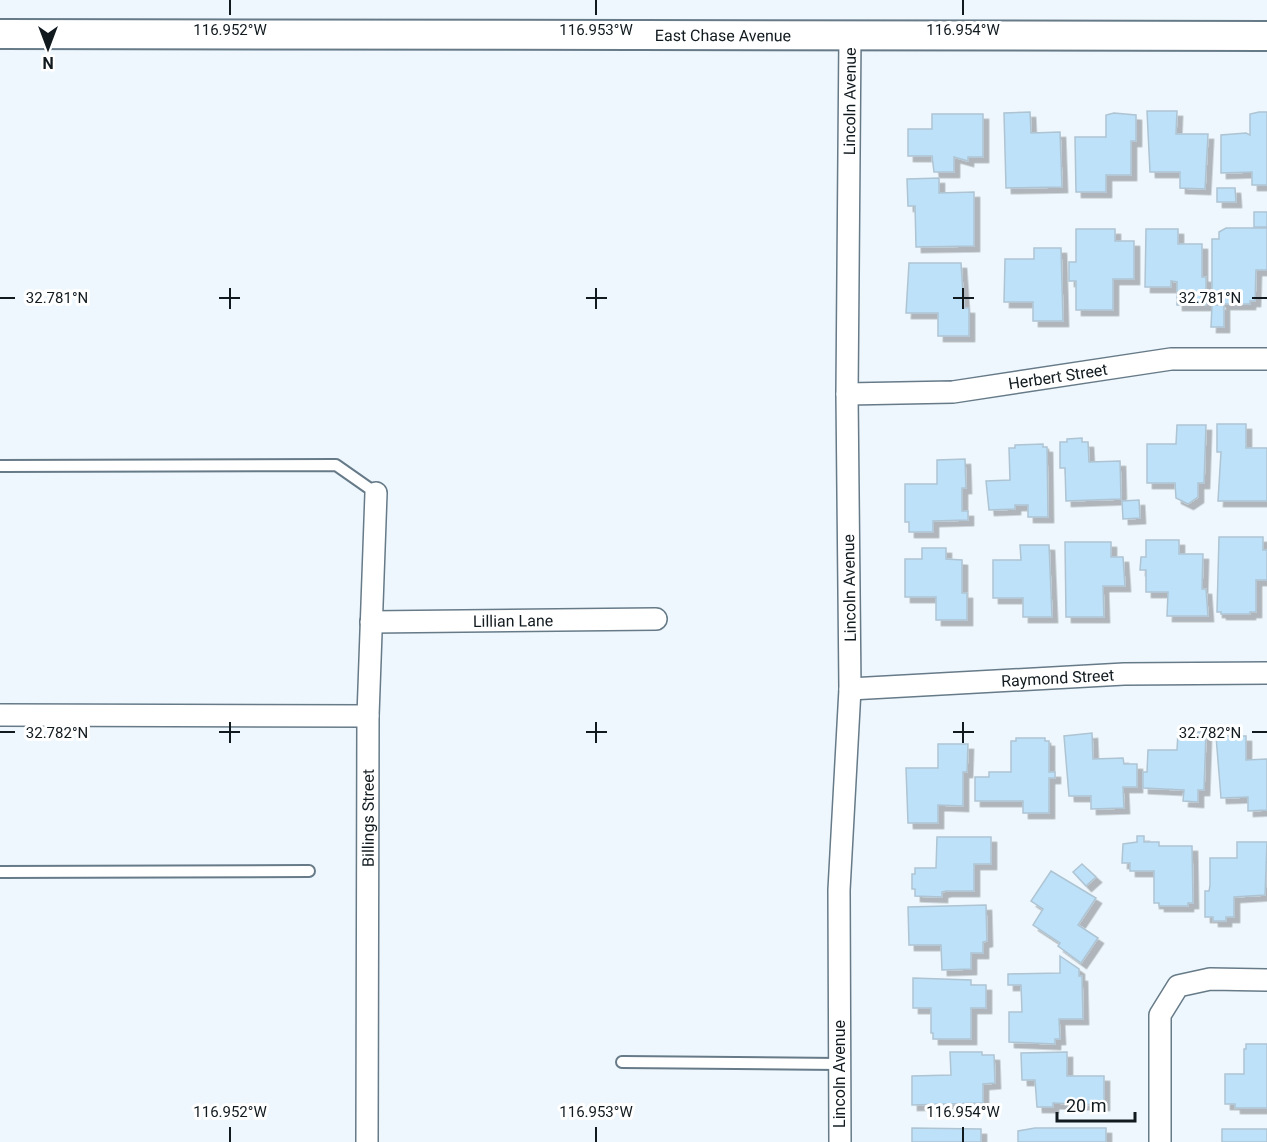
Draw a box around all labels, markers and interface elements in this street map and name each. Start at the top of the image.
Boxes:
north arrow [18,18,78,78]
text: 116.952°W [193,21,267,39]
text: 116.953°W [559,21,633,39]
text: 116.954°W [926,21,1000,39]
street label: East Chase Avenue [655,26,791,45]
street label: Lincoln Avenue [840,47,860,155]
text: N [42,53,54,72]
text: 32.781°N [26,289,88,307]
text: 32.781°N [1179,289,1241,307]
street label: Herbert Street [1007,360,1109,394]
street label: Lincoln Avenue [839,534,860,642]
street label: Lillian Lane [473,611,553,631]
street label: Raymond Street [1001,666,1115,691]
text: 32.782°N [26,724,88,742]
text: 32.782°N [1179,724,1241,742]
street label: Billings Street [359,769,378,867]
street label: Lincoln Avenue [830,1020,849,1128]
scale bar [1057,1085,1135,1123]
text: 20 m [1066,1095,1106,1116]
text: 116.952°W [193,1103,267,1121]
text: 116.953°W [559,1103,633,1121]
text: 116.954°W [926,1103,1000,1121]

